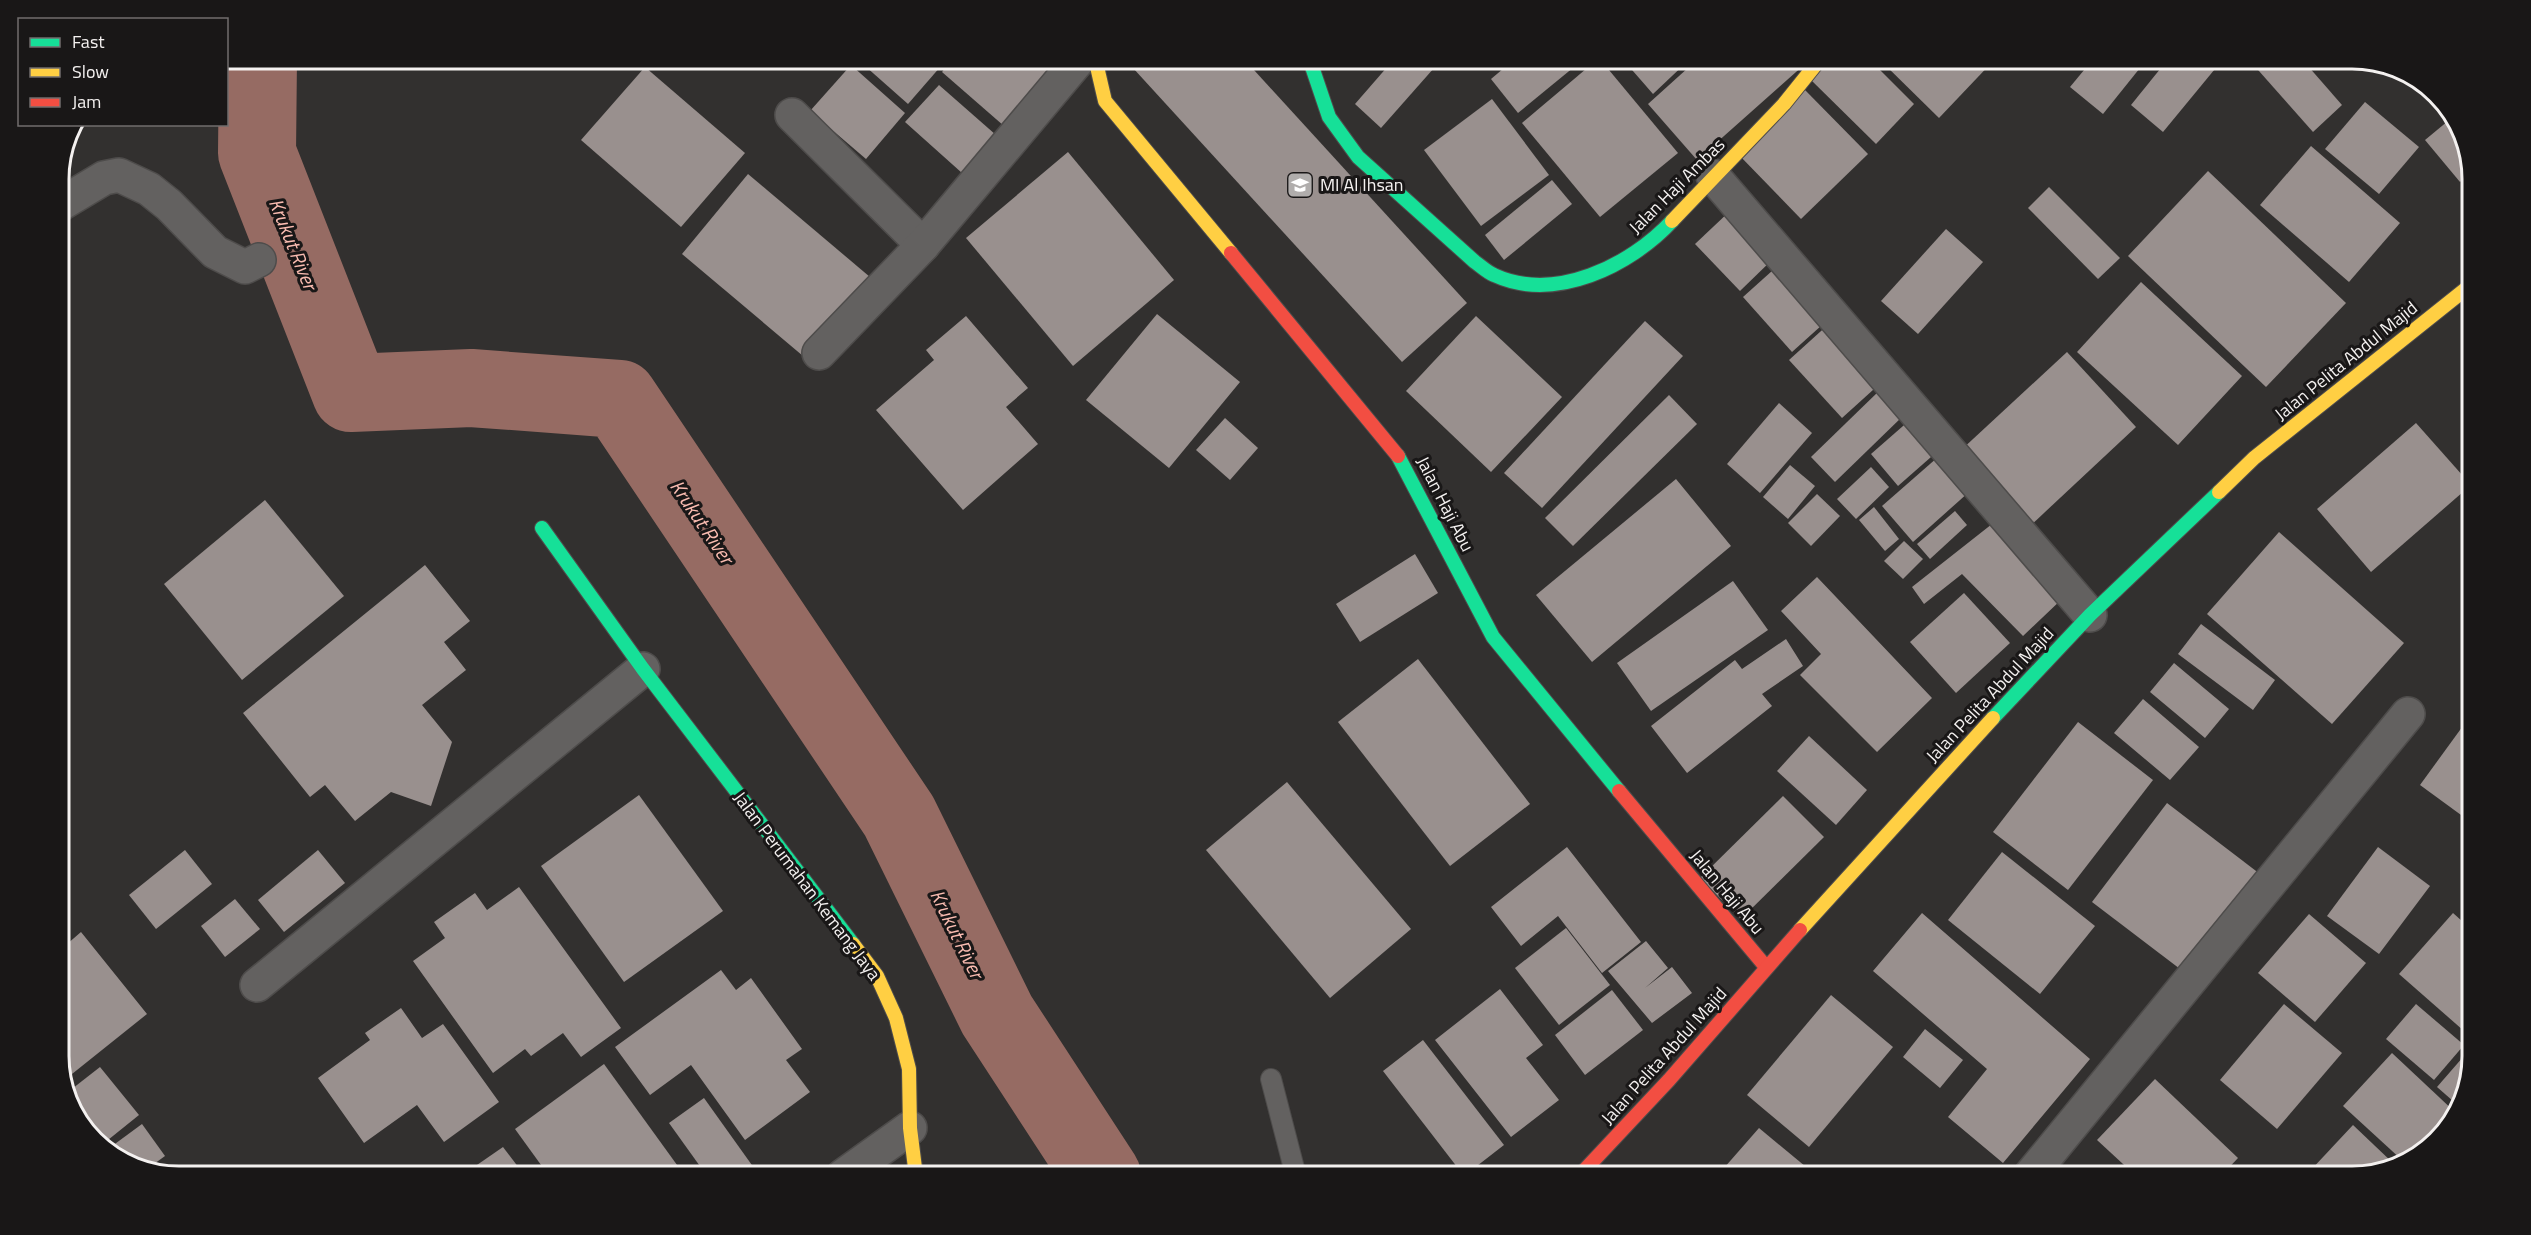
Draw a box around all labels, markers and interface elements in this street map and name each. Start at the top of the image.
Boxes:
legend [18,18,228,126]
text: Fast [72,28,105,55]
text: Slow [72,58,109,85]
text: Jam [72,88,101,115]
street label: Jalan Haji Ambas [1622,131,1731,240]
school or university icon: MI Al Ihsan [1285,170,1315,200]
place label: MI Al Ihsan [1320,171,1404,198]
water label: Krukut River [261,193,327,297]
street label: Jalan Pelita Abdul Majid [2268,294,2423,427]
street label: Jalan Haji Abu [1410,451,1481,556]
water label: Krukut River [663,473,744,572]
street label: Jalan Pelita Abdul Majid [1919,621,2060,769]
street label: Jalan Perumahan Kemang Jaya [727,786,888,986]
street label: Jalan Haji Abu [1684,843,1771,940]
water label: Krukut River [922,884,994,986]
street label: Jalan Pelita Abdul Majid [1594,981,1733,1130]

